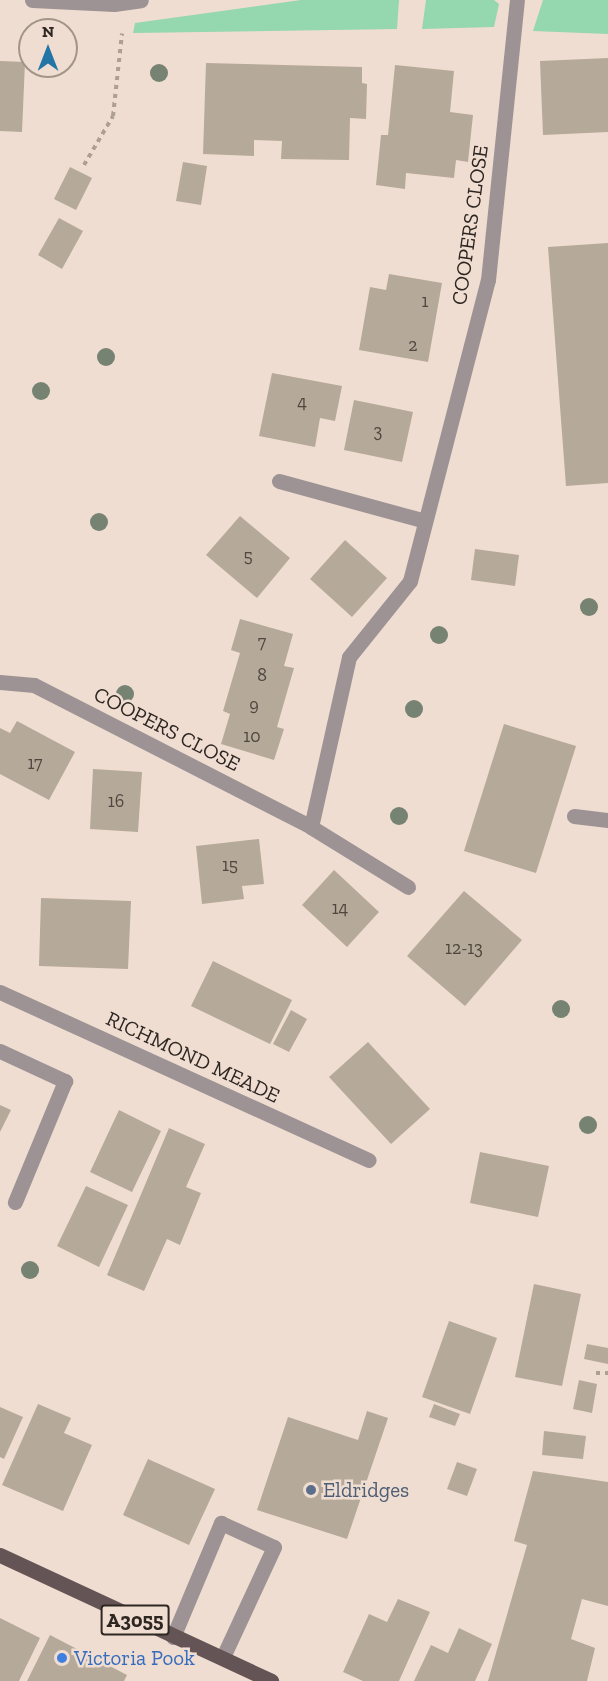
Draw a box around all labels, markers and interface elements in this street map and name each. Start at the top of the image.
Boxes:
north arrow [18,18,78,78]
text: N [42,22,54,41]
street label: COOPERS CLOSE [446,144,494,306]
house number: 1 [422,290,428,312]
house number: 2 [408,334,418,356]
house number: 4 [297,391,307,413]
house number: 3 [374,420,382,442]
house number: 5 [243,545,253,567]
house number: 7 [258,631,266,653]
house number: 8 [257,664,267,686]
street label: COOPERS CLOSE [90,681,244,777]
house number: 9 [249,694,259,716]
house number: 10 [243,725,261,747]
house number: 17 [27,752,43,774]
house number: 16 [108,790,124,812]
house number: 15 [222,854,238,876]
house number: 14 [332,897,348,919]
house number: 12-13 [445,937,483,959]
street label: RICHMOND MEADE [102,1006,284,1108]
place label: Eldridges [323,1477,409,1503]
marker: Eldridges [304,1483,318,1497]
road number: A3055 [100,1603,170,1637]
place label: Victoria Pook [74,1645,195,1671]
marker: Victoria Pook [55,1651,69,1665]

